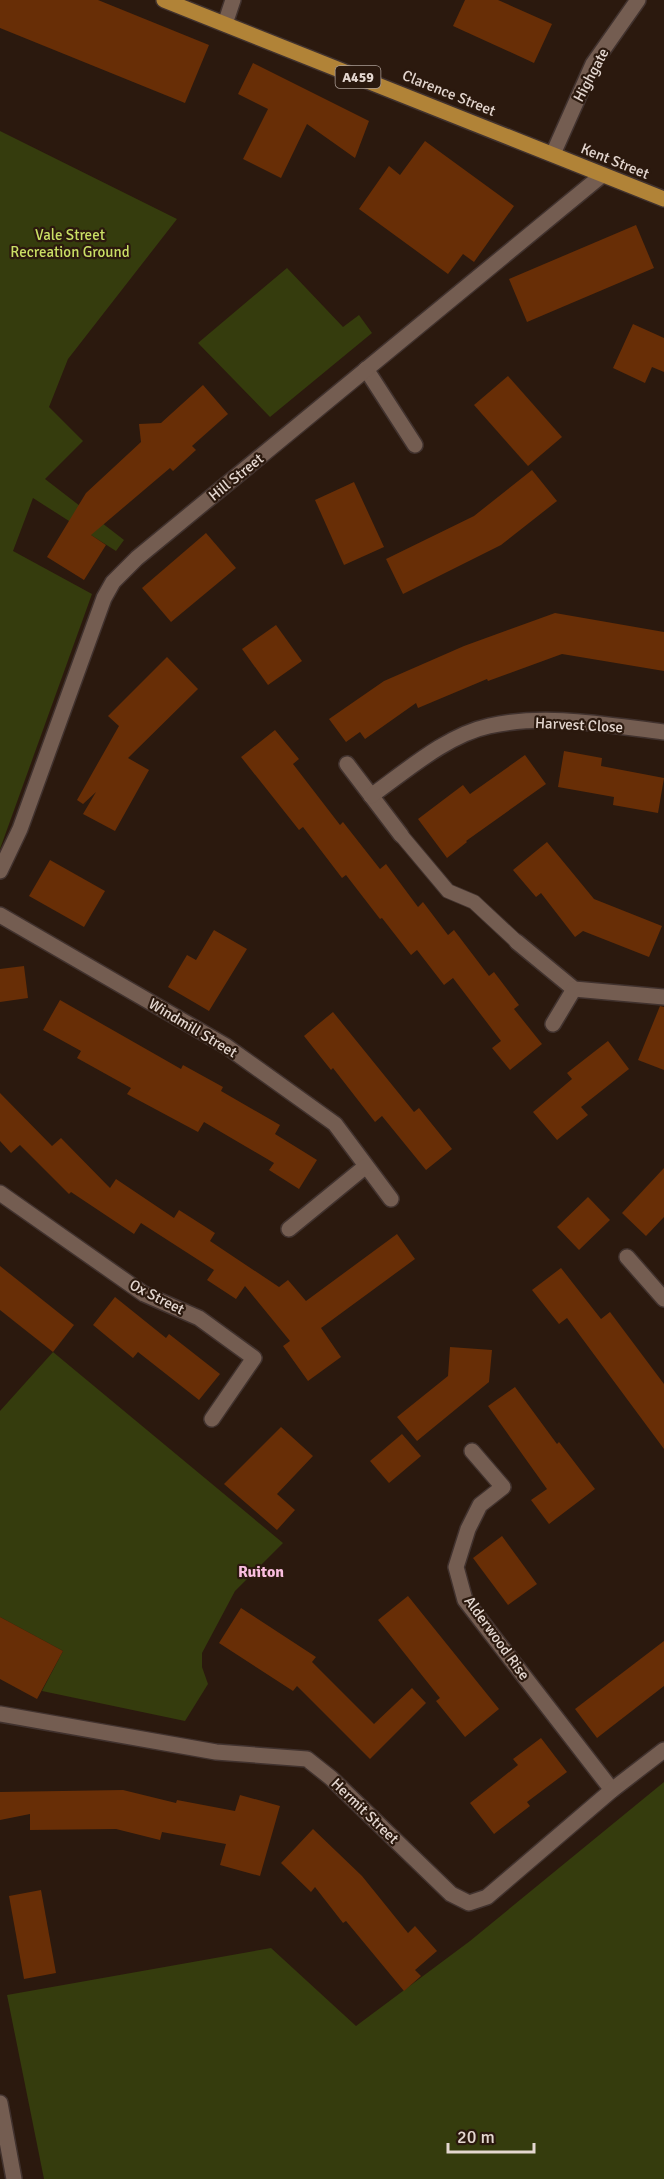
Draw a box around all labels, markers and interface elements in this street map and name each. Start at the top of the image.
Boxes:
street label: Highgate [569,45,613,105]
road number: A459 [336,66,380,88]
street label: Clarence Street [400,66,498,120]
street label: Kent Street [578,139,652,183]
park label: Vale Street Recreation Ground [10,226,130,261]
street label: Hill Street [205,449,267,505]
street label: Harvest Close [535,714,623,736]
street label: Windmill Street [146,995,240,1061]
street label: Ox Street [127,1276,187,1318]
district label: Ruiton [238,1562,284,1582]
street label: Alderwood Rise [461,1593,533,1683]
street label: Hermit Street [328,1774,402,1848]
scale bar [448,2116,534,2154]
text: 20 m [457,2126,495,2148]

